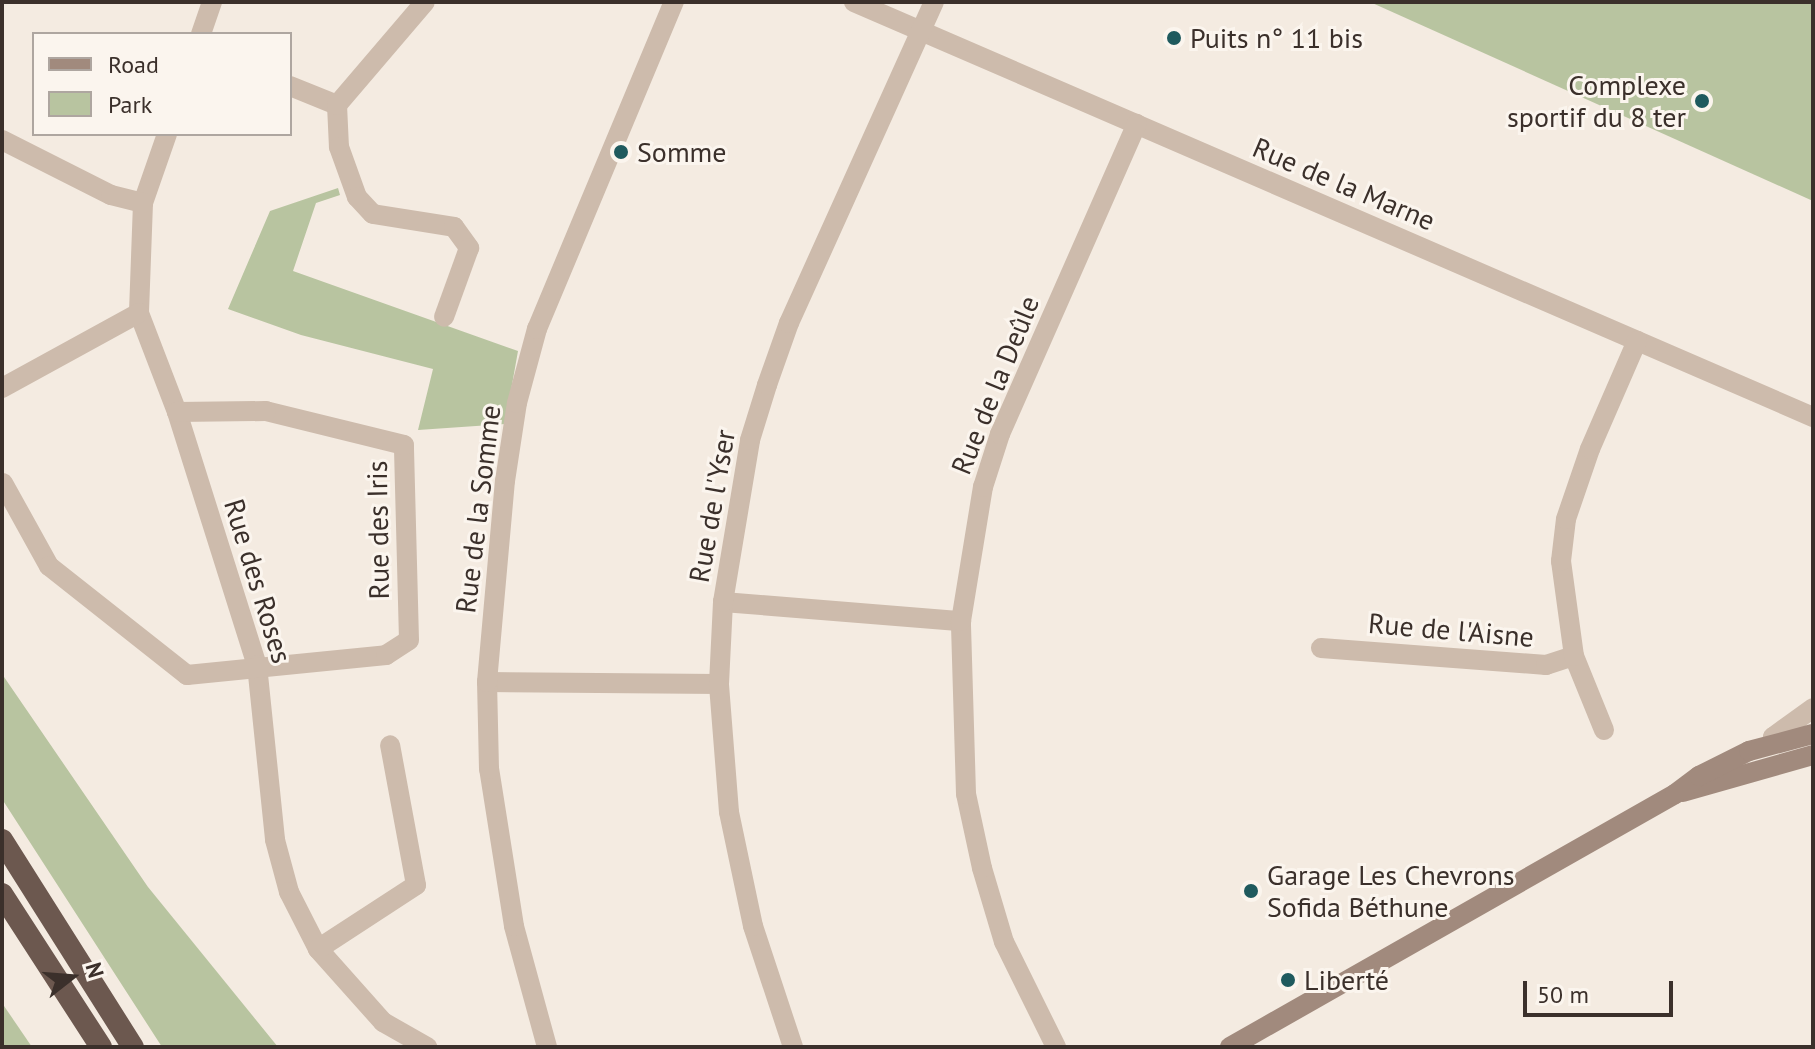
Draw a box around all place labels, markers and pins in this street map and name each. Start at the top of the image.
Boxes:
place label: Puits n° 11 bis [1190,21,1363,55]
marker: Puits n° 11 bis [1165,29,1183,47]
place label: Complexe sportif du 8 ter [1507,68,1686,134]
marker: Complexe sportif du 8 ter [1693,92,1711,110]
place label: Somme [637,135,727,169]
marker: Somme [612,143,630,161]
place label: Garage Les Chevrons Sofida Béthune [1267,858,1515,924]
marker: Garage Les Chevrons Sofida Béthune [1242,882,1260,900]
place label: Liberté [1304,963,1389,997]
marker: Liberté [1279,971,1297,989]

